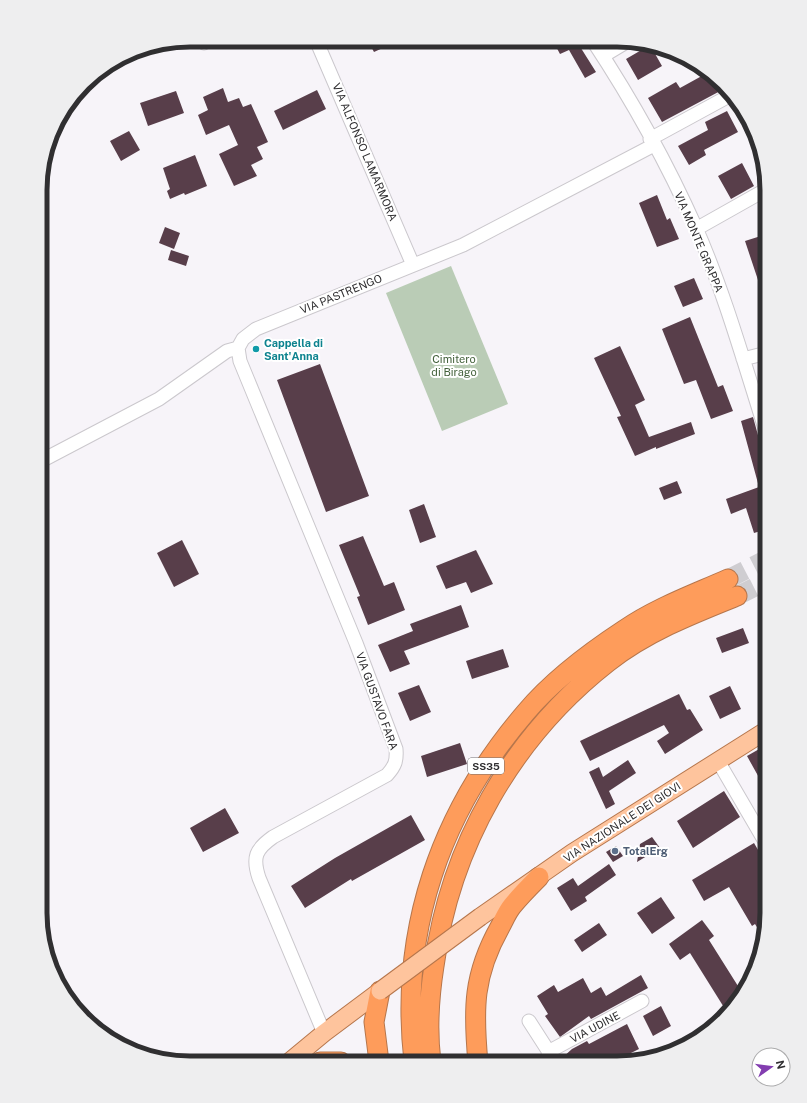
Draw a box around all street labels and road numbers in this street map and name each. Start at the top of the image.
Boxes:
street label: VIA ALFONSO LAMARMORA [330,81,400,223]
street label: VIA MONTE GRAPPA [672,190,726,294]
street label: VIA PASTRENGO [298,272,384,316]
street label: VIA GUSTAVO FARA [354,651,400,752]
road number: SS35 [468,758,504,774]
street label: VIA NAZIONALE DEI GIOVI [561,780,683,864]
street label: VIA UDINE [568,1009,622,1045]

